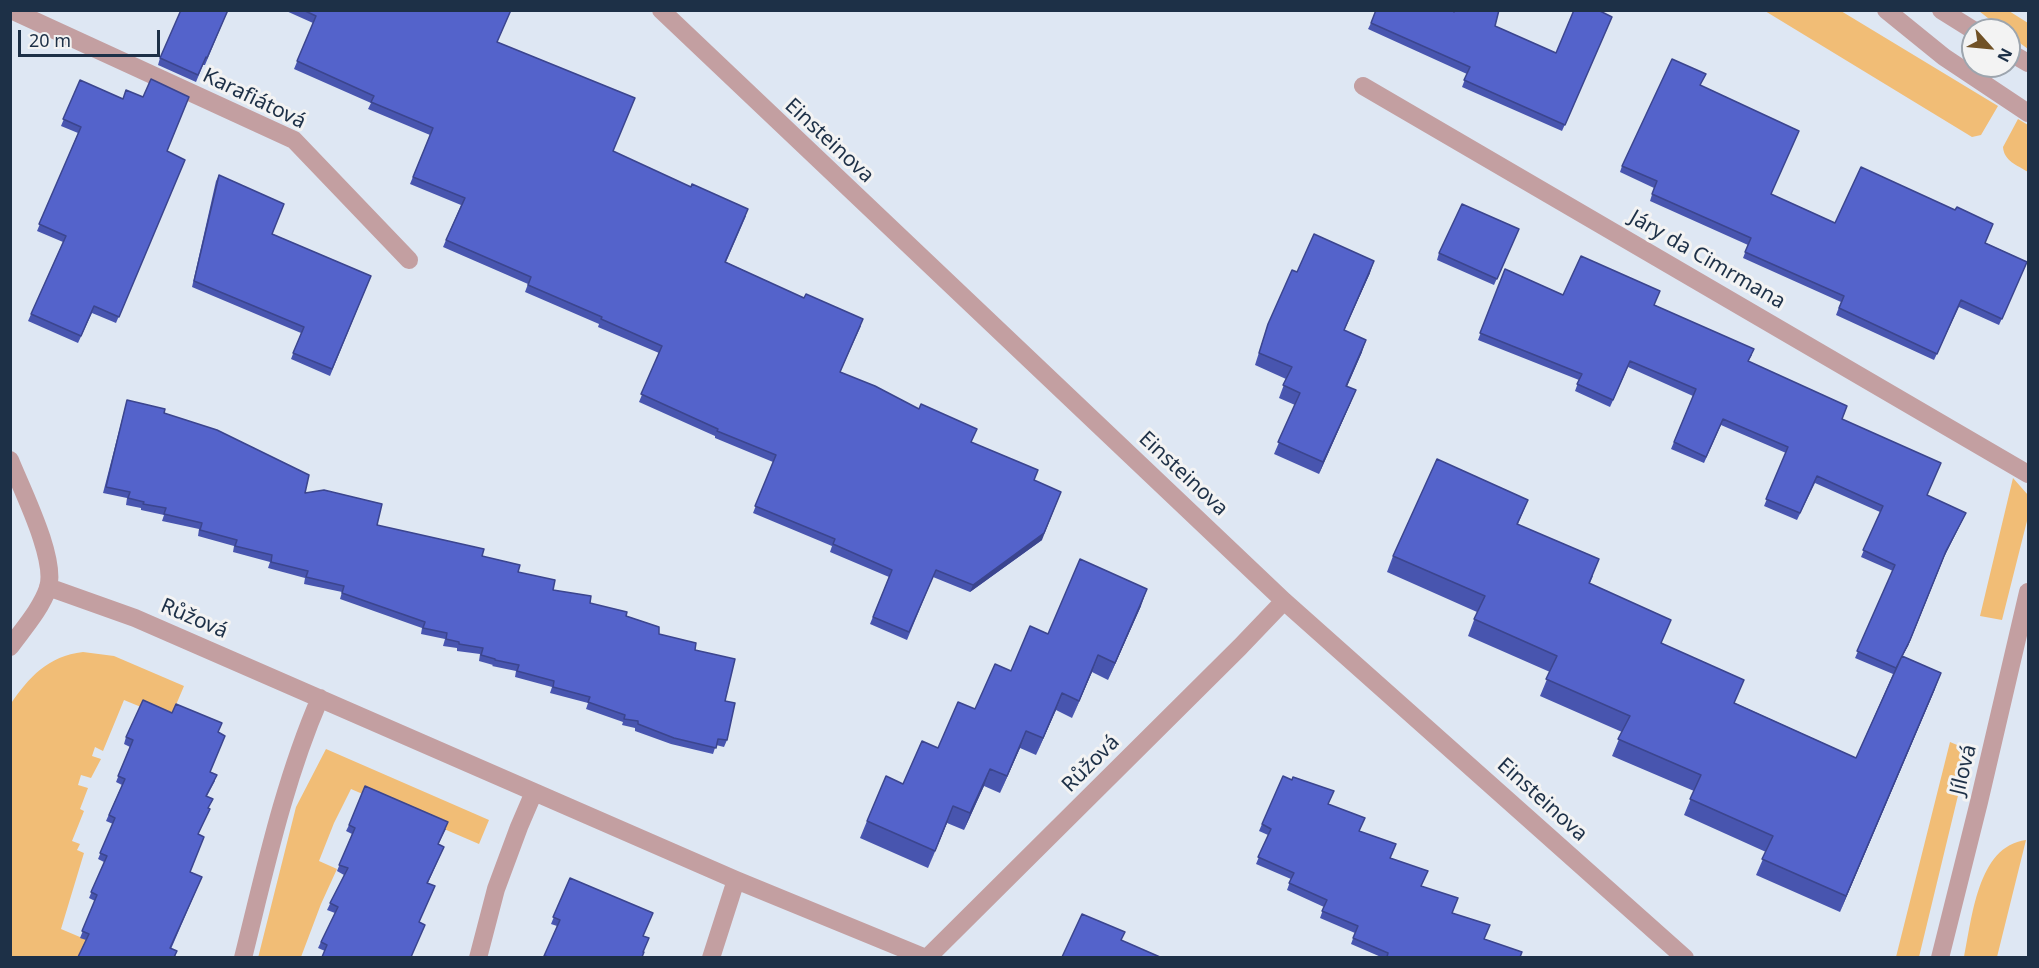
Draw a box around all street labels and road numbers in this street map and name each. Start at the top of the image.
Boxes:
street label: Karafiátová [198,63,310,135]
street label: Einsteinova [779,93,879,189]
street label: Járy da Cimrmana [1625,205,1789,315]
street label: Einsteinova [1133,426,1233,522]
street label: Růžová [157,594,231,644]
street label: Růžová [1057,730,1125,798]
street label: Jílová [1946,742,1982,798]
street label: Einsteinova [1492,753,1592,847]

